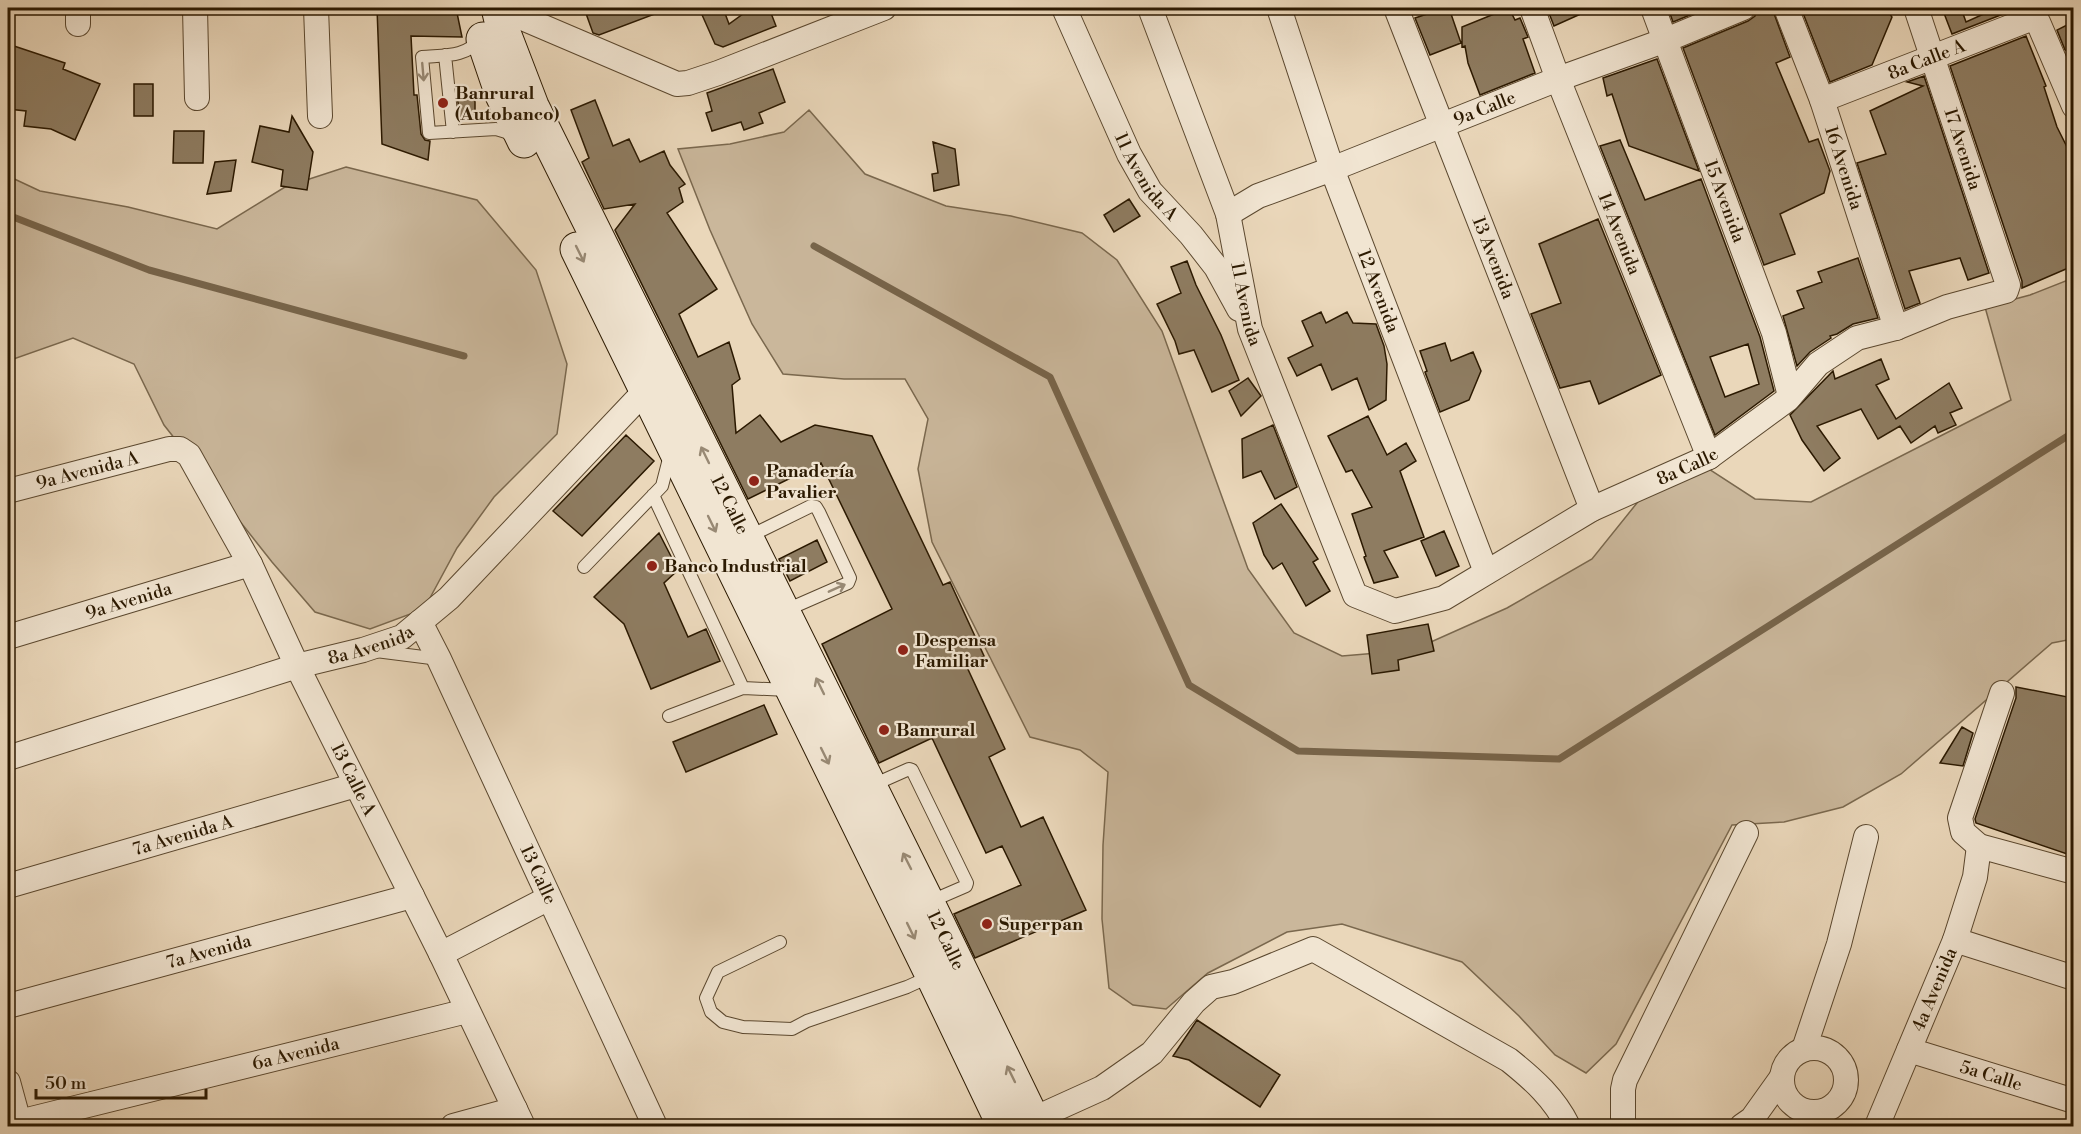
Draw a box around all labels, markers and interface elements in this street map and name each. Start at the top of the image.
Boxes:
street label: 8a Calle A [1885,34,1969,85]
one-way arrow [418,62,429,82]
place label: Banrural (Autobanco) [455,82,560,126]
street label: 9a Calle [1450,86,1519,131]
marker: Banrural (Autobanco) [436,96,450,110]
street label: 17 Avenida [1938,105,1987,194]
street label: 16 Avenida [1819,123,1868,214]
street label: 11 Avenida A [1109,129,1183,226]
street label: 15 Avenida [1699,157,1751,247]
street label: 14 Avenida [1592,189,1646,279]
street label: 13 Avenida [1467,213,1520,303]
one-way arrow [574,245,586,263]
street label: 12 Avenida [1352,246,1405,337]
street label: 11 Avenida [1225,260,1267,350]
street label: 8a Calle [1653,443,1723,491]
street label: 9a Avenida A [34,446,142,495]
one-way arrow [699,447,711,465]
place label: Panadería Pavalier [766,460,854,504]
street label: 12 Calle [705,471,754,538]
marker: Panadería Pavalier [747,474,761,488]
one-way arrow [706,514,718,532]
place label: Banco Industrial [664,555,807,578]
marker: Banco Industrial [645,559,659,573]
street label: 9a Avenida [83,577,176,625]
one-way arrow [827,582,845,593]
street label: 8a Avenida [326,620,420,670]
place label: Despensa Familiar [915,629,997,673]
marker: Despensa Familiar [896,643,910,657]
one-way arrow [814,678,825,696]
place label: Banrural [896,719,976,742]
marker: Banrural [877,723,891,737]
street label: 13 Calle A [325,739,381,820]
one-way arrow [819,746,831,764]
street label: 7a Avenida A [130,810,236,861]
street label: 13 Calle [515,841,562,908]
one-way arrow [901,852,912,870]
street label: 12 Calle [921,907,970,974]
place label: Superpan [999,913,1083,936]
marker: Superpan [980,917,994,931]
one-way arrow [905,921,917,939]
street label: 7a Avenida [164,929,255,974]
street label: 4a Avenida [1907,943,1963,1035]
street label: 6a Avenida [250,1032,343,1076]
street label: 5a Calle [1957,1055,2025,1096]
scale bar [36,1062,206,1100]
one-way arrow [1005,1065,1017,1083]
text: 50 m [45,1072,87,1095]

